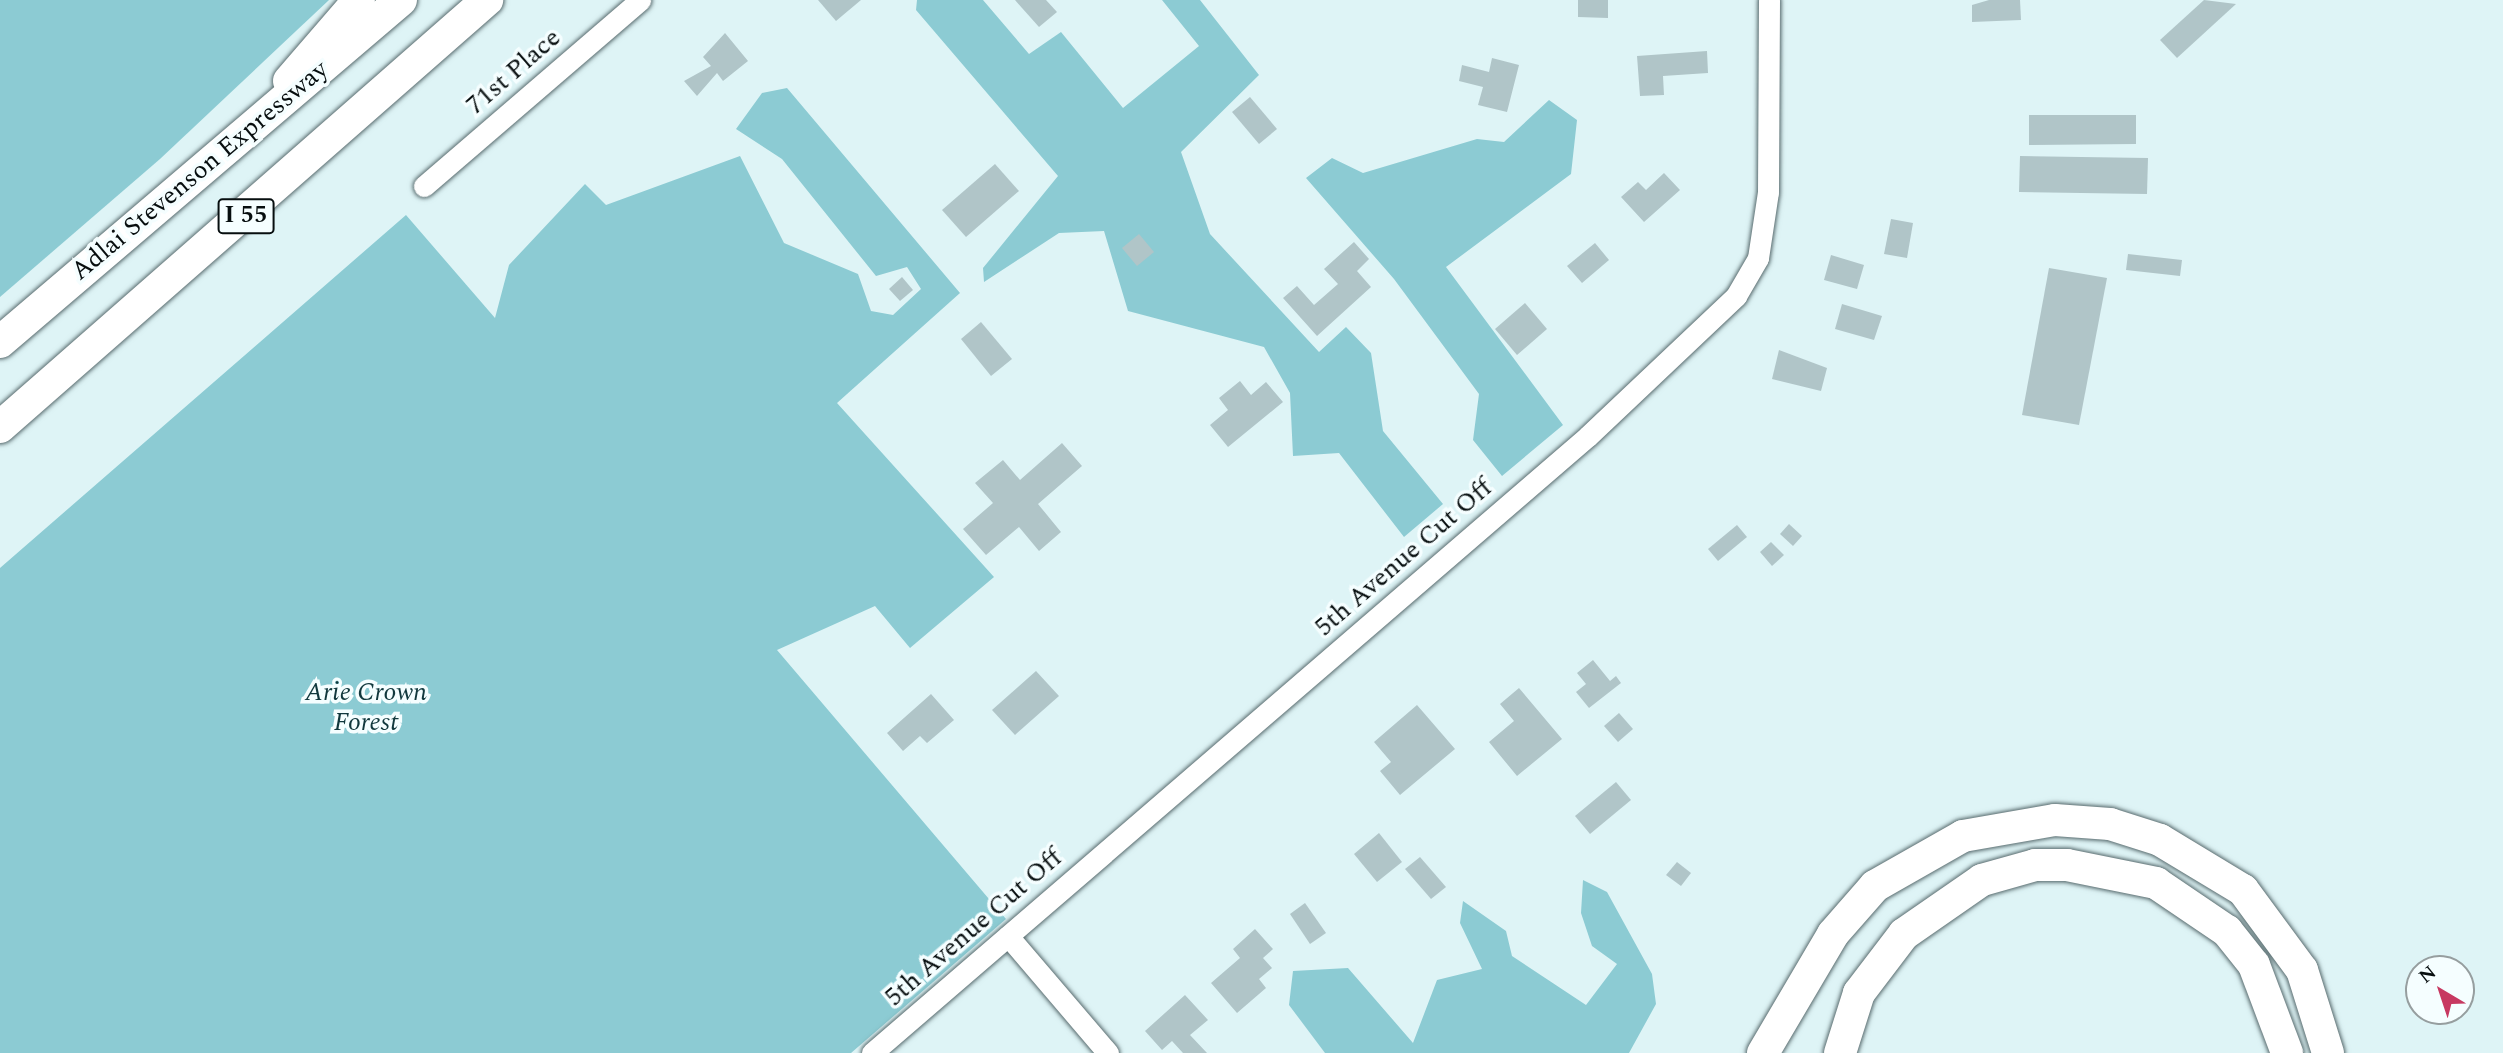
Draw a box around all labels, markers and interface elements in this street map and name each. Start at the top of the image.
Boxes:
street label: 71st Place [460,23,568,121]
street label: Adlai Stevenson Expressway [65,54,335,288]
road number: I 55 [216,196,276,236]
street label: 5th Avenue Cut Off [1309,473,1499,643]
park label: Arie Crown Forest [305,677,427,738]
street label: 5th Avenue Cut Off [879,843,1069,1013]
north arrow [2405,955,2475,1025]
text: N [2413,959,2443,991]

